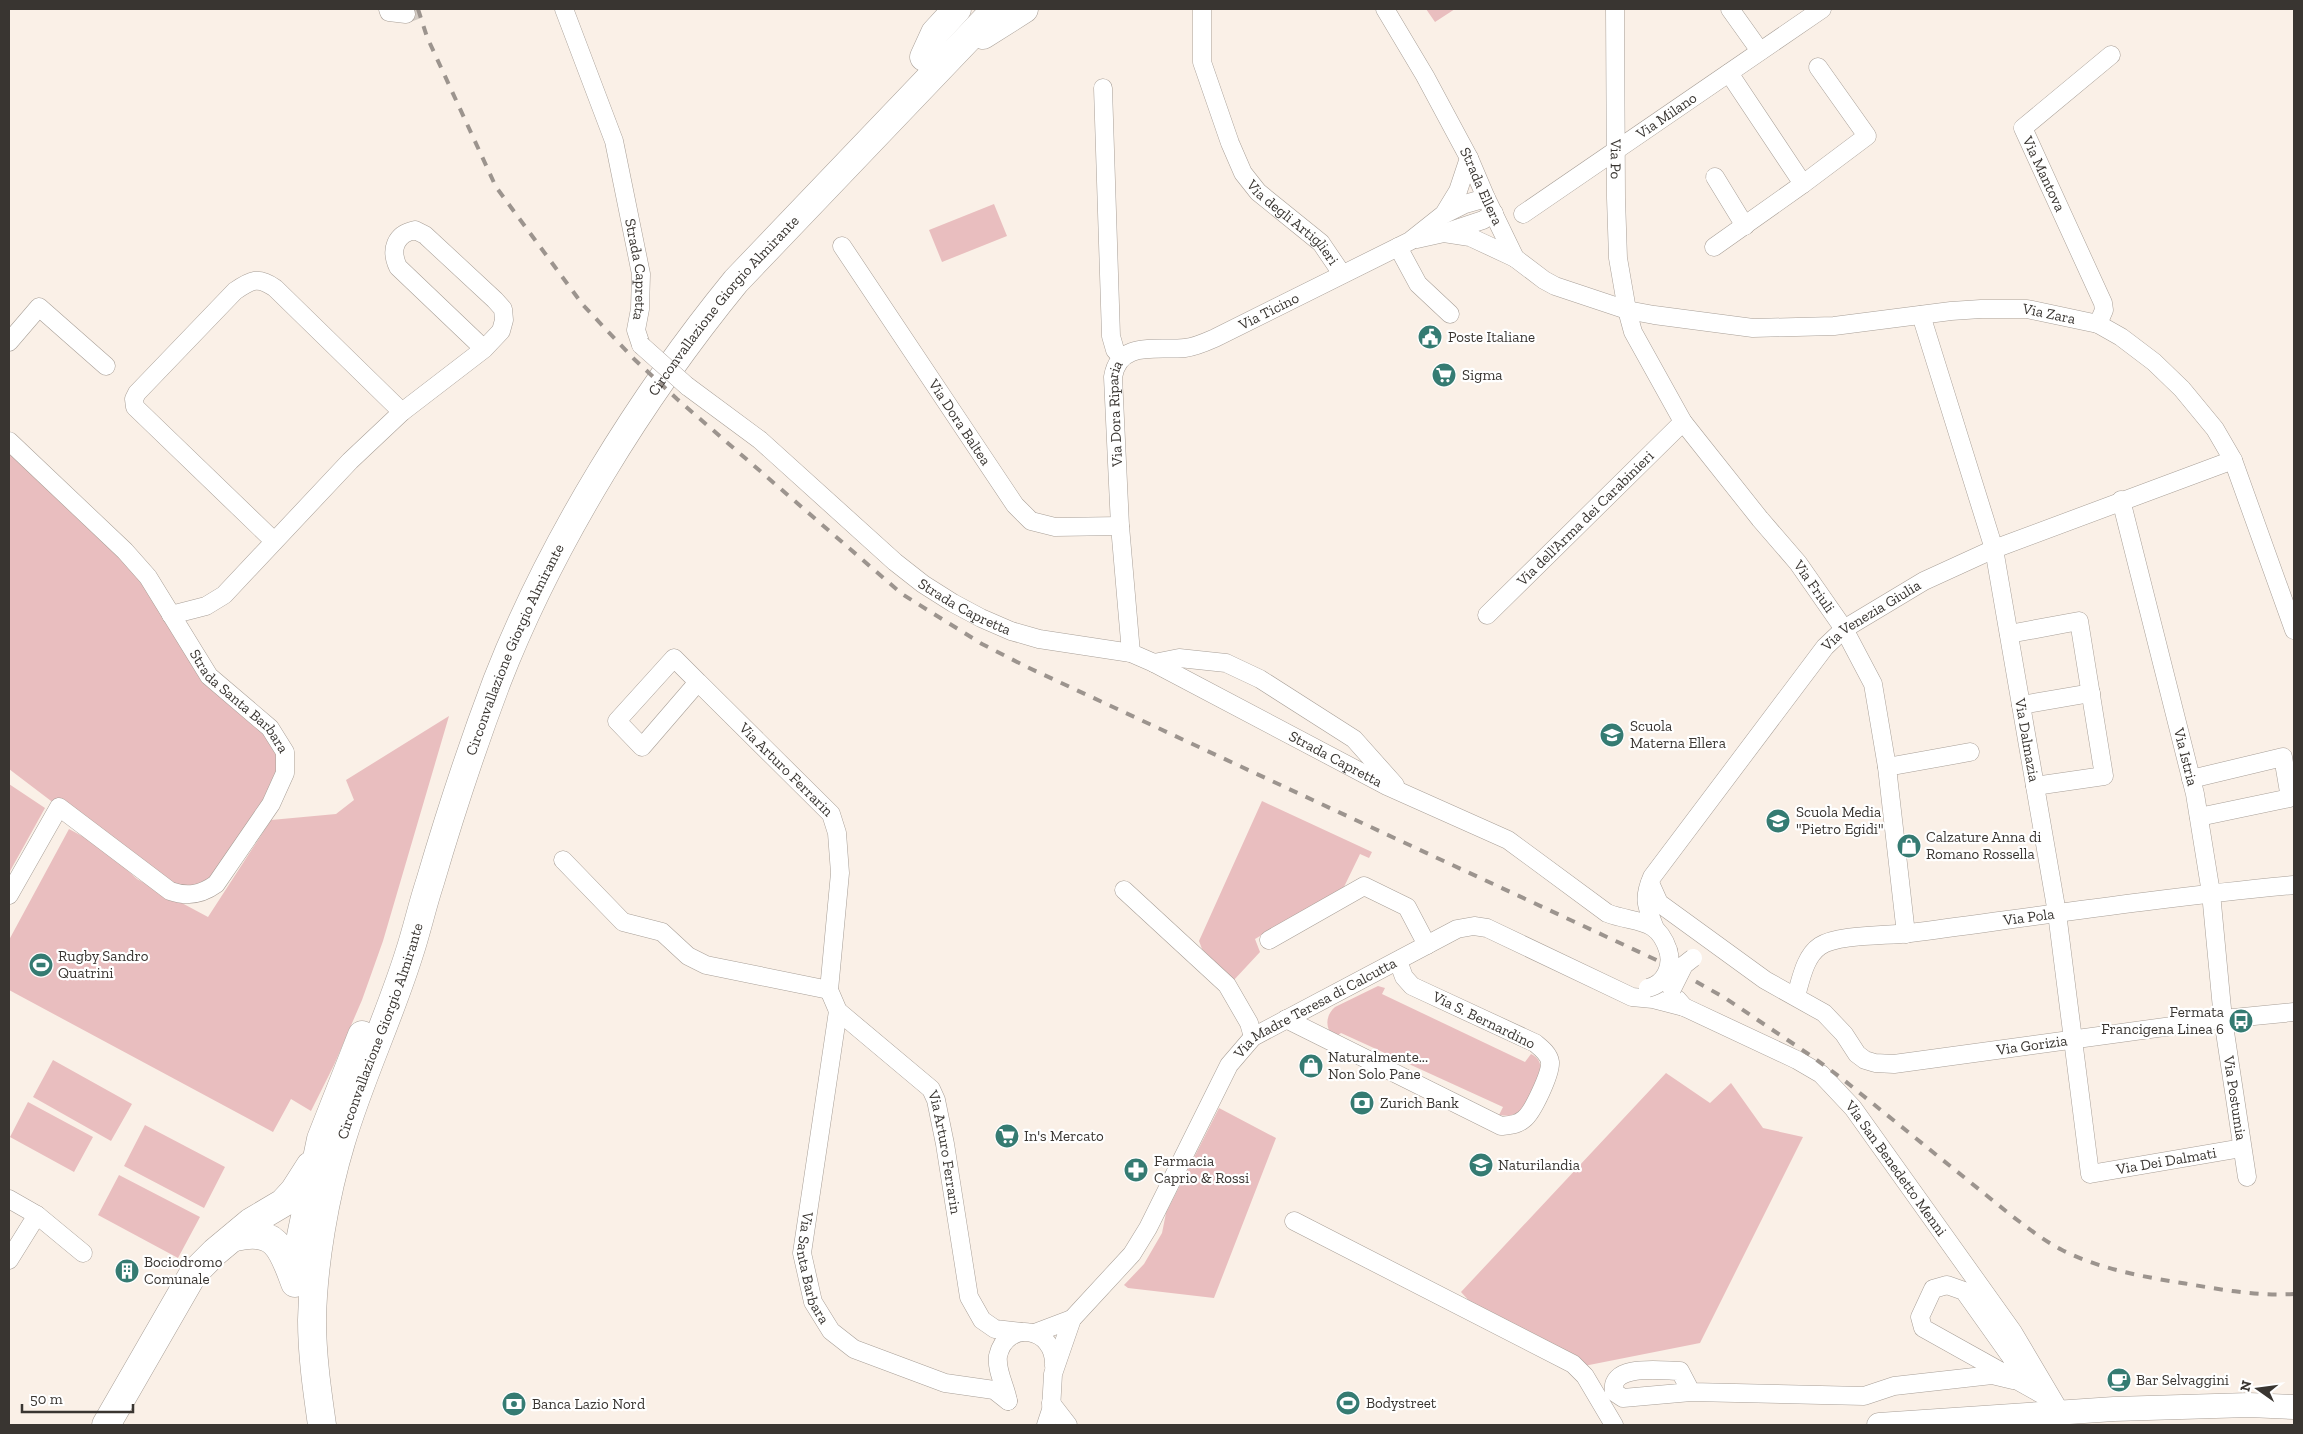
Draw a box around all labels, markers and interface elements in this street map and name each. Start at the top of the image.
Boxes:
street label: Via Milano [1632,88,1700,143]
street label: Via Mantova [2018,133,2069,215]
street label: Via Po [1607,138,1625,179]
street label: Strada Ellera [1456,144,1507,228]
street label: Via degli Artiglieri [1242,175,1342,269]
street label: Circonvallazione Giorgio Almirante [644,212,803,399]
street label: Strada Capretta [621,217,650,322]
street label: Via Ticino [1235,289,1302,334]
street label: Via Zara [2020,299,2077,328]
public building icon: Poste Italiane [1417,324,1443,350]
place label: Poste Italiane [1448,328,1535,346]
street label: Via Dora Riparia [1104,357,1127,468]
supermarket icon: Sigma [1431,362,1457,388]
place label: Sigma [1462,366,1503,384]
street label: Via Dora Baltea [924,375,995,469]
street label: Via dell'Arma dei Carabinieri [1512,447,1658,590]
street label: Circonvallazione Giorgio Almirante [462,541,568,758]
street label: Via Friuli [1789,556,1839,616]
street label: Strada Capretta [915,574,1014,639]
street label: Via Venezia Giulia [1817,576,1924,655]
street label: Strada Santa Barbara [186,646,292,756]
street label: Via Dalmazia [2011,696,2043,783]
place label: Scuola Materna Ellera [1630,717,1726,752]
street label: Via Arturo Ferrarin [735,718,837,820]
school or university icon: Scuola Materna Ellera [1599,722,1625,748]
street label: Via Istria [2170,725,2202,788]
street label: Strada Capretta [1286,727,1385,791]
place label: Scuola Media "Pietro Egidi" [1796,803,1884,838]
school or university icon: Scuola Media "Pietro Egidi" [1765,808,1791,834]
place label: Calzature Anna di Romano Rossella [1926,828,2041,863]
shop icon: Calzature Anna di Romano Rossella [1896,833,1922,859]
street label: Via Pola [2001,905,2055,929]
street label: Circonvallazione Giorgio Almirante [333,921,427,1142]
place label: Rugby Sandro Quatrini [58,947,149,982]
sports icon: Rugby Sandro Quatrini [28,952,54,978]
street label: Via Madre Teresa di Calcutta [1229,954,1400,1063]
street label: Via S. Bernardino [1429,987,1539,1053]
place label: Fermata Francigena Linea 6 [2101,1003,2224,1038]
bus stop icon: Fermata Francigena Linea 6 [2228,1008,2254,1034]
street label: Via Gorizia [1994,1031,2068,1059]
place label: Naturalmente... Non Solo Pane [1328,1048,1428,1083]
shop icon: Naturalmente... Non Solo Pane [1298,1053,1324,1079]
street label: Via Postumia [2220,1054,2250,1142]
street label: Via Arturo Ferrarin [923,1086,965,1216]
bank icon: Zurich Bank [1349,1090,1375,1116]
place label: Zurich Bank [1380,1094,1459,1112]
street label: Via San Benedetto Menni [1841,1096,1951,1240]
supermarket icon: In's Mercato [994,1123,1020,1149]
place label: In's Mercato [1024,1127,1104,1145]
street label: Via Dei Dalmati [2114,1144,2218,1179]
place label: Farmacia Caprio & Rossi [1154,1152,1249,1187]
school or university icon: Naturilandia [1468,1152,1494,1178]
place label: Naturilandia [1498,1156,1580,1174]
pharmacy icon: Farmacia Caprio & Rossi [1123,1157,1149,1183]
street label: Via Santa Barbara [793,1210,833,1327]
place label: Bociodromo Comunale [144,1253,223,1288]
building icon: Bociodromo Comunale [114,1258,140,1284]
north arrow [2233,1364,2283,1414]
cafe icon: Bar Selvaggini [2106,1367,2132,1393]
place label: Bar Selvaggini [2136,1371,2229,1389]
text: N [2236,1378,2255,1393]
scale bar [22,1382,134,1414]
text: 50 m [30,1390,63,1408]
sports icon: Bodystreet [1335,1390,1361,1416]
bank icon: Banca Lazio Nord [501,1391,527,1417]
place label: Bodystreet [1366,1394,1437,1412]
place label: Banca Lazio Nord [532,1395,646,1413]

